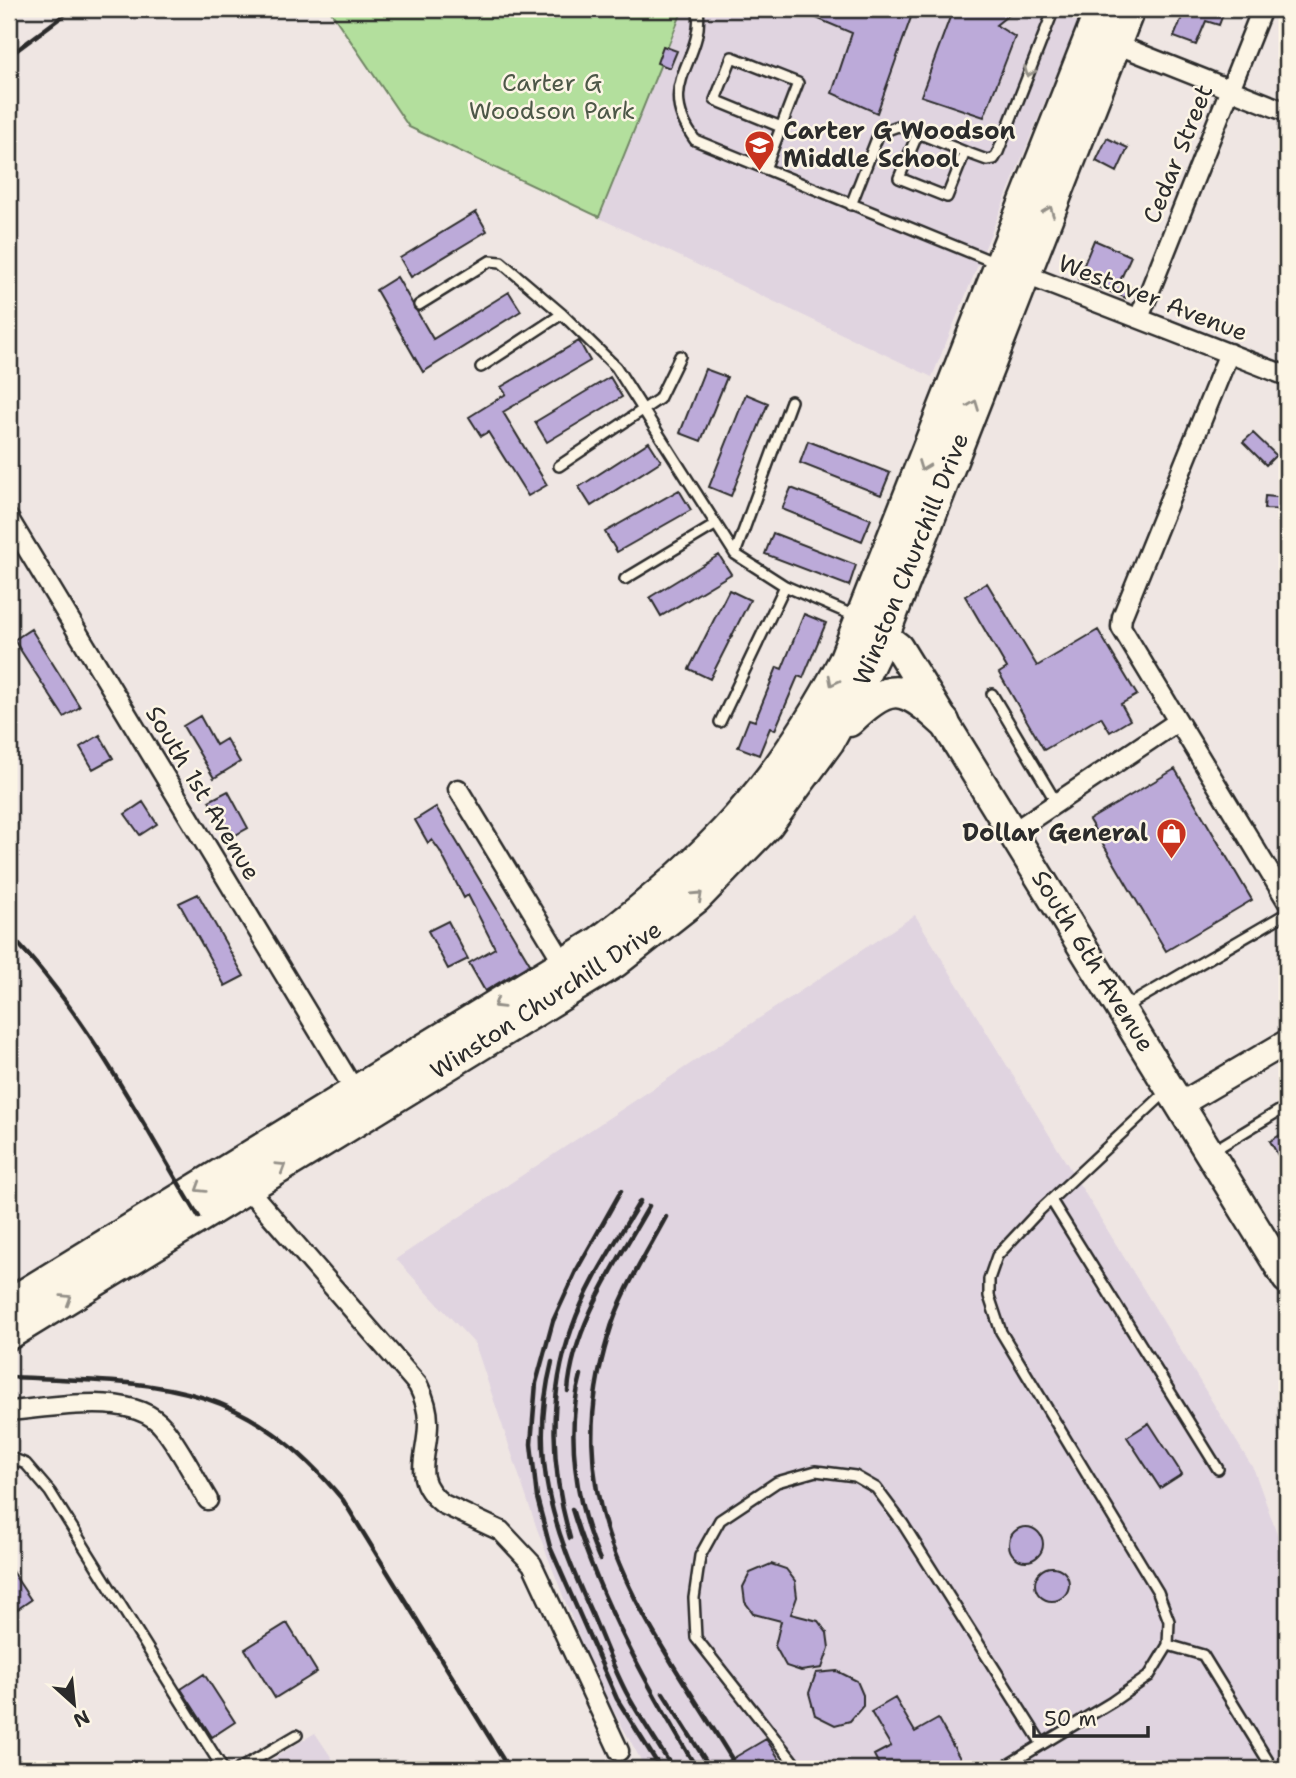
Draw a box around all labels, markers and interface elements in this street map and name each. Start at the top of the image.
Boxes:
one-way arrow [1024,66,1038,78]
park label: Carter G Woodson Park [469,67,635,127]
street label: Cedar Street [1136,80,1220,228]
place label: Carter G Woodson Middle School [783,115,1016,175]
school or university icon: Carter G Woodson Middle School [743,128,777,172]
one-way arrow [1041,205,1055,217]
street label: Westover Avenue [1054,247,1252,349]
one-way arrow [965,399,979,411]
street label: Winston Churchill Drive [846,428,976,690]
one-way arrow [917,459,931,471]
one-way arrow [828,674,841,686]
street label: South 1st Avenue [138,700,268,886]
shop icon: Dollar General [1154,816,1188,860]
place label: Dollar General [962,817,1148,849]
street label: South 6th Avenue [1024,864,1162,1058]
one-way arrow [690,892,703,905]
street label: Winston Churchill Drive [424,913,668,1087]
one-way arrow [493,996,506,1009]
one-way arrow [274,1162,287,1175]
one-way arrow [195,1179,208,1192]
one-way arrow [59,1294,72,1307]
north arrow [38,1670,108,1740]
scale bar [1034,1694,1147,1738]
text: N [69,1704,94,1733]
text: 50 m [1044,1705,1097,1733]

